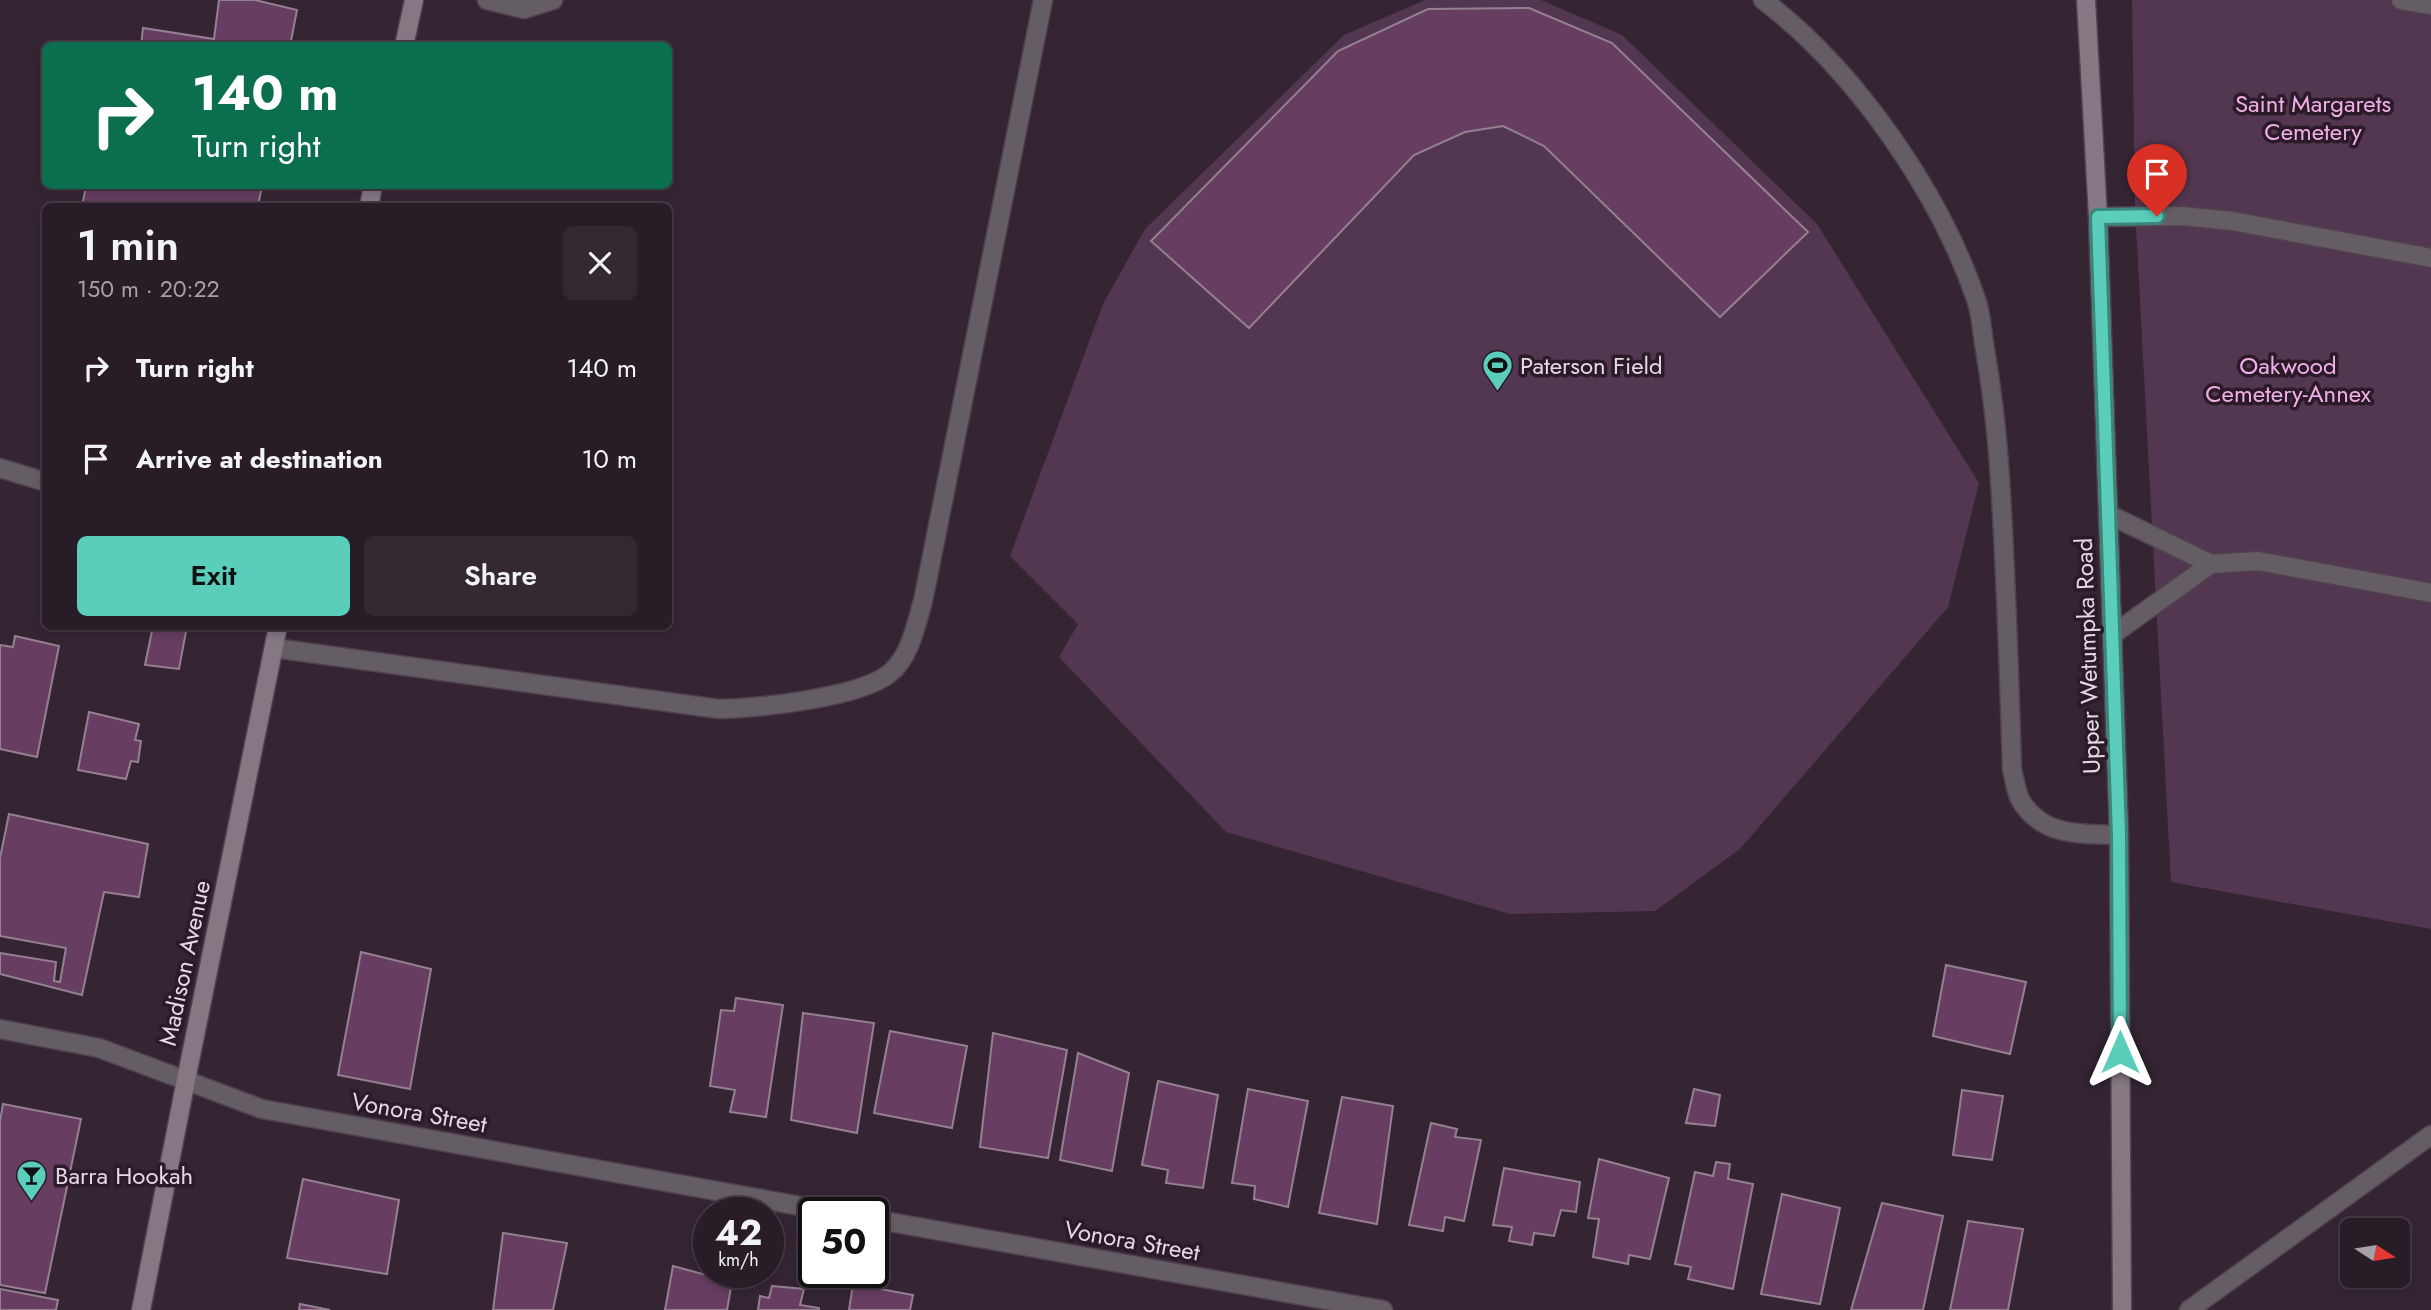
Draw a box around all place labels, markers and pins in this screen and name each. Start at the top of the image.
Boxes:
pin [2127,144,2187,216]
place label: Paterson Field [1520,348,1663,383]
sports icon: Paterson Field [1480,349,1514,393]
place label: Barra Hookah [55,1158,193,1193]
bar icon: Barra Hookah [15,1159,49,1203]

